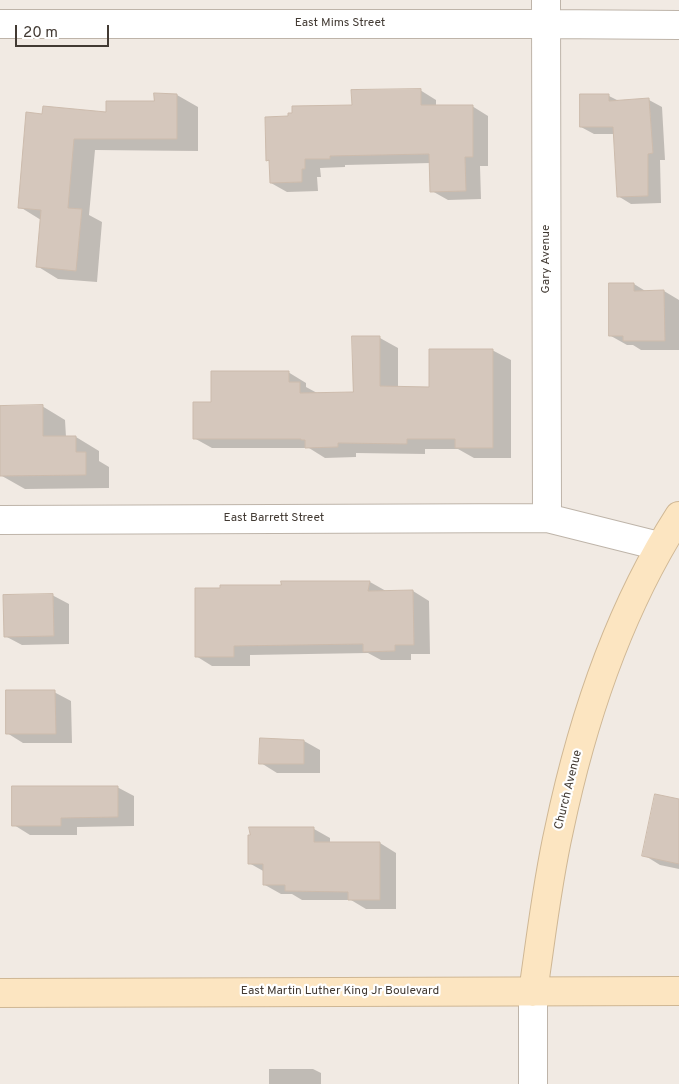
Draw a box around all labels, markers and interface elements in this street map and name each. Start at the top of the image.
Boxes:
scale bar [18,15,111,47]
street label: East Mims Street [295,17,385,31]
text: 20 m [23,24,58,43]
street label: Gary Avenue [540,225,554,293]
street label: East Barrett Street [224,512,324,526]
street label: Church Avenue [552,749,586,831]
street label: East Martin Luther King Jr Boulevard [241,985,439,999]

